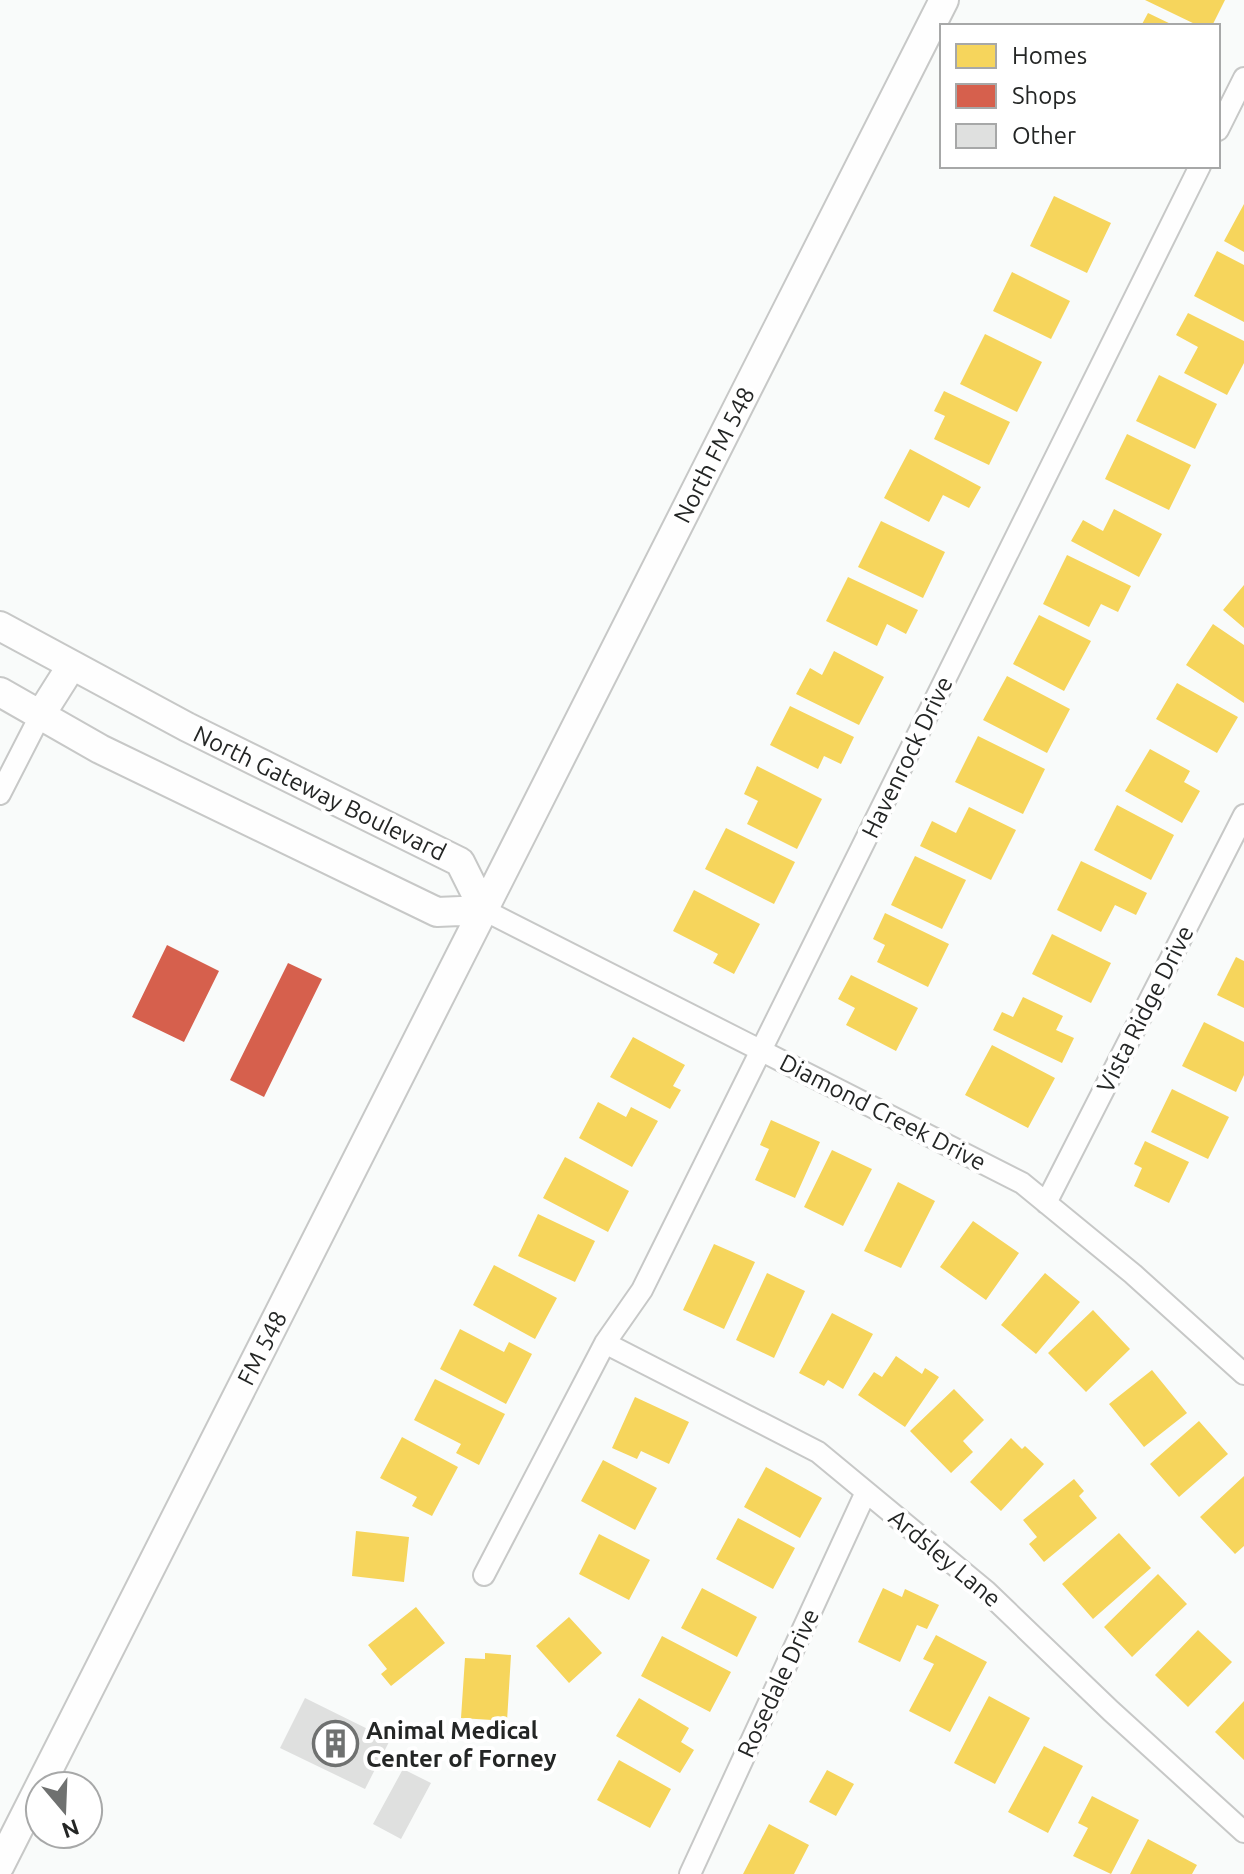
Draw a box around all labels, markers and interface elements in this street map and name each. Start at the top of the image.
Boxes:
legend [940,24,1220,168]
text: Homes [1012,42,1087,69]
text: Shops [1012,82,1077,109]
text: Other [1012,122,1076,149]
street label: North FM 548 [668,383,760,527]
street label: Havenrock Drive [856,672,958,842]
street label: North Gateway Boulevard [189,720,451,866]
street label: Vista Ridge Drive [1091,921,1199,1097]
street label: Diamond Creek Drive [775,1048,991,1176]
street label: FM 548 [232,1306,292,1390]
street label: Ardsley Lane [884,1504,1006,1612]
street label: Rosedale Drive [732,1604,824,1762]
place label: Animal Medical Center of Forney [366,1717,557,1772]
building icon: Animal Medical Center of Forney [311,1720,359,1768]
north arrow [24,1770,104,1850]
text: N [59,1815,83,1844]

